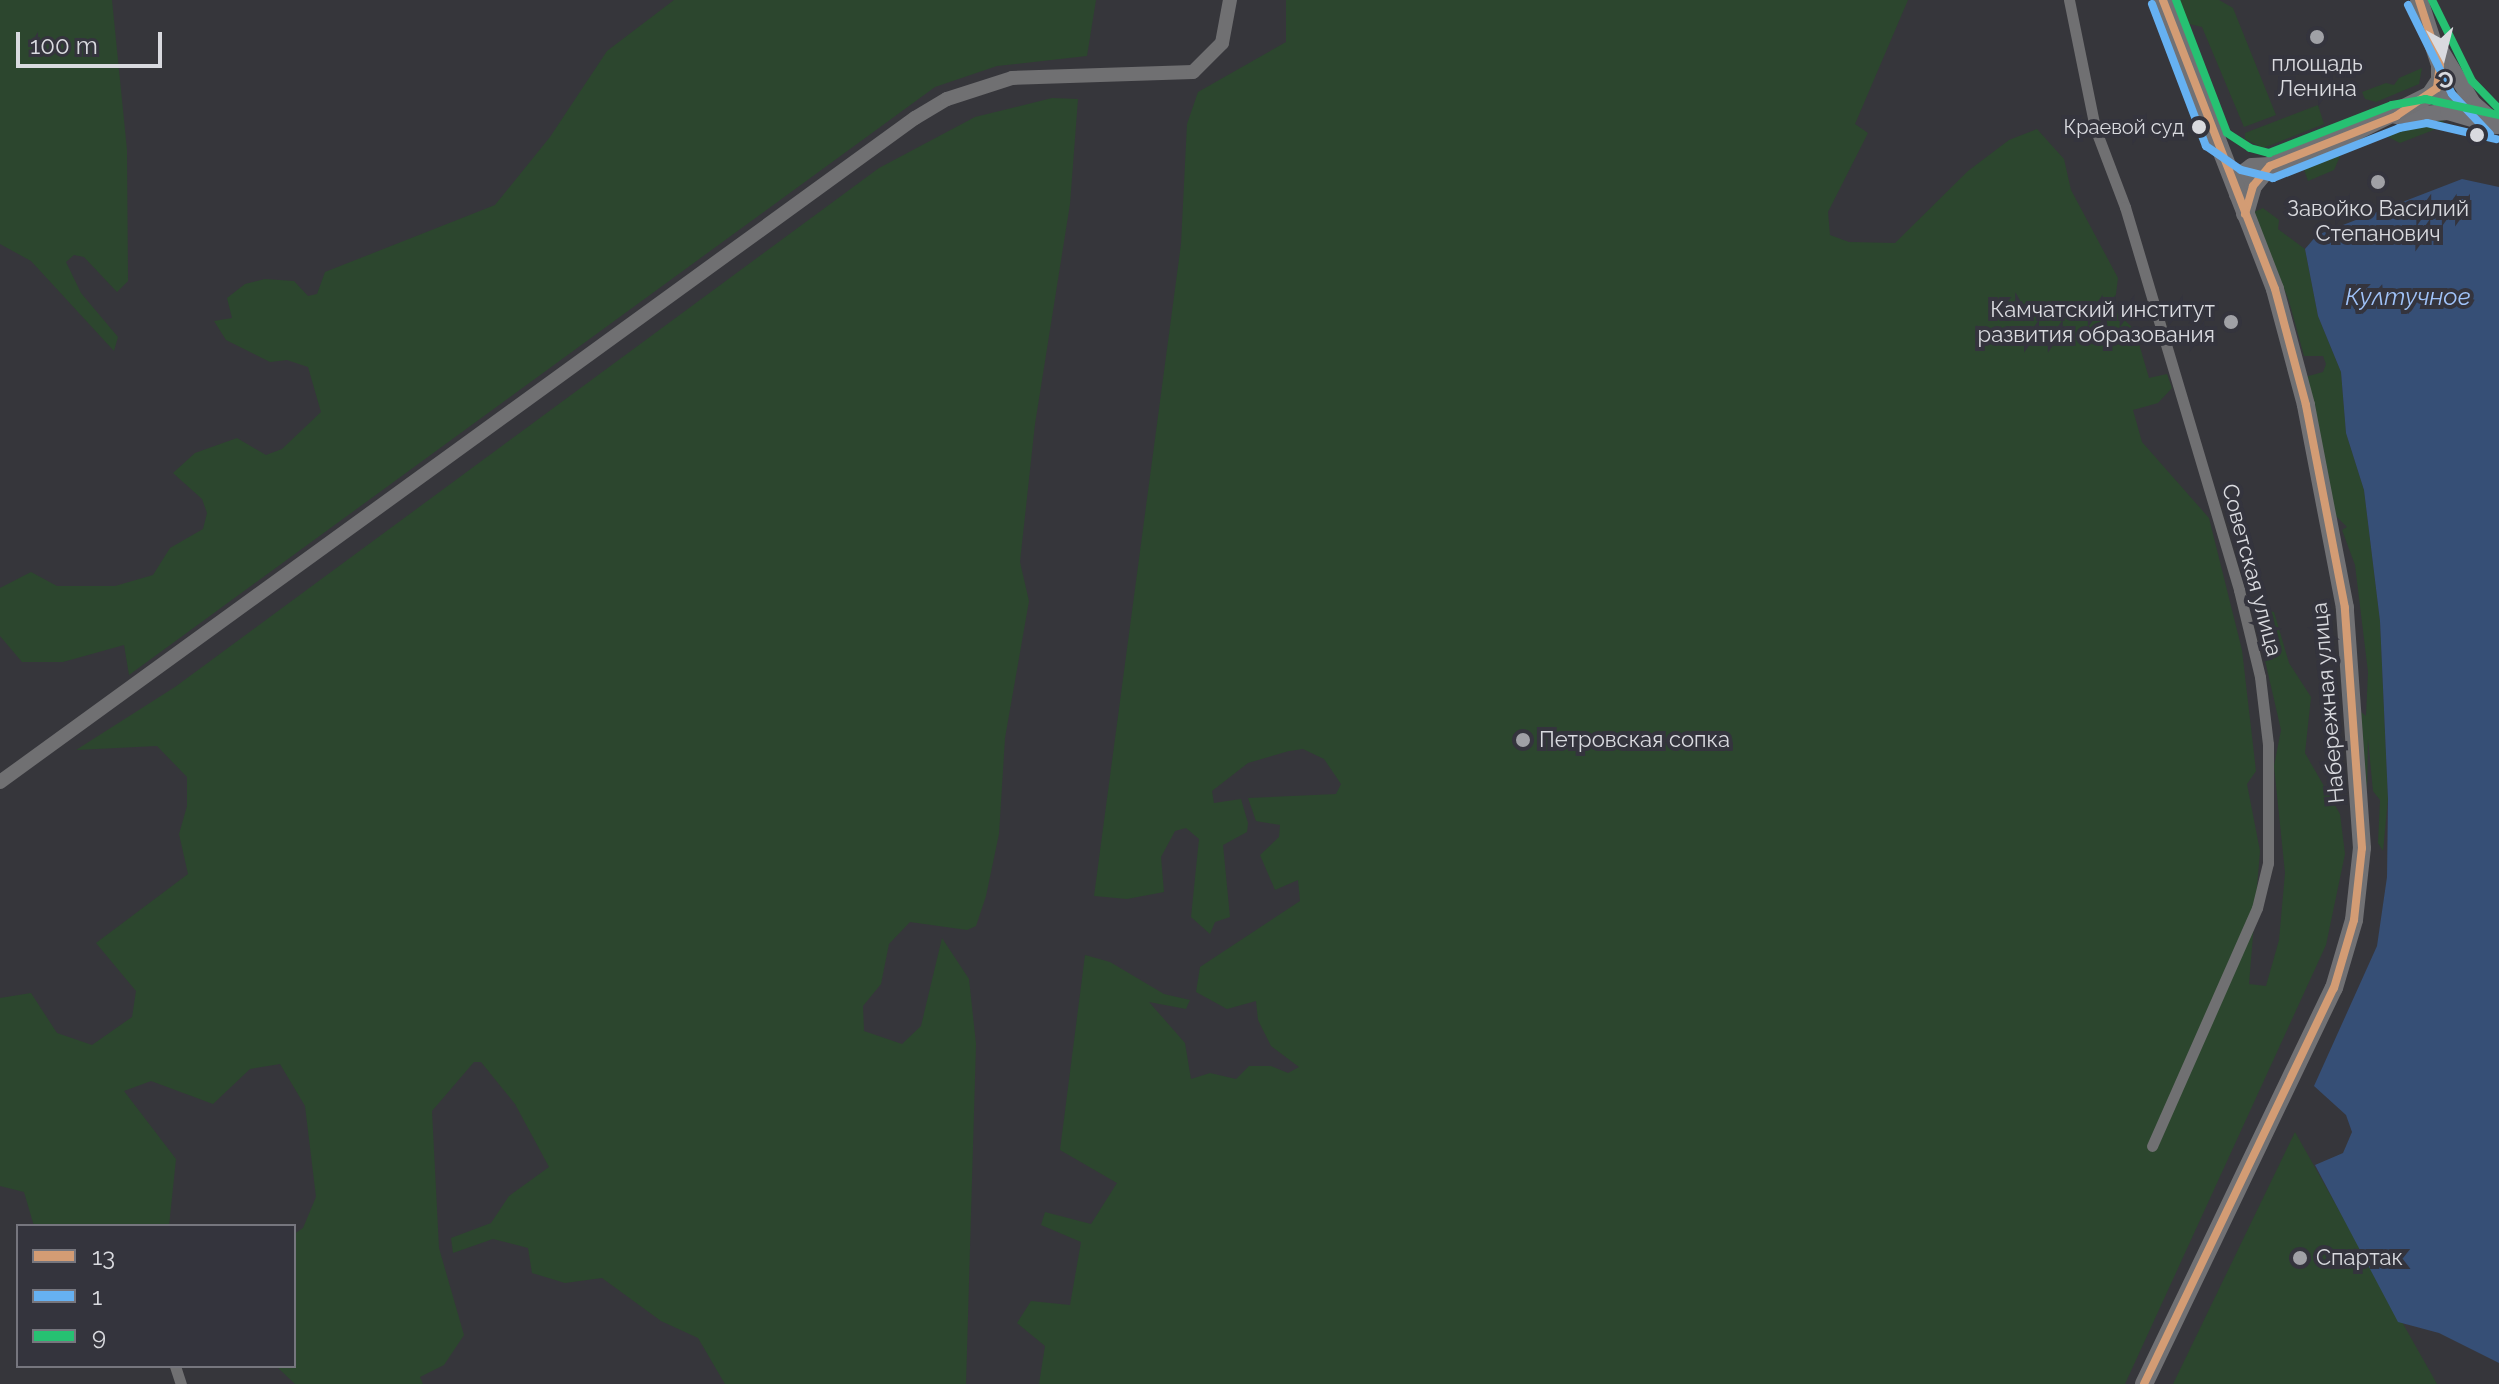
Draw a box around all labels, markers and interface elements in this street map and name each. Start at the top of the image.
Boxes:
scale bar [20,16,166,66]
north arrow [2403,16,2483,96]
marker: площадь Ленина [2308,28,2326,46]
text: 100 m [30,31,98,60]
place label: площадь Ленина [2271,50,2363,102]
text: С [2437,66,2455,94]
place label: Краевой суд [2064,115,2184,139]
marker: Краевой суд [2191,119,2207,135]
unlabelled marker [2469,127,2485,143]
marker: Завойко Василий Степанович [2369,173,2387,191]
place label: Завойко Василий Степанович [2287,195,2469,246]
water label: Култучное [2345,283,2471,311]
place label: Камчатский институт развития образования [1978,296,2215,348]
marker: Камчатский институт развития образования [2222,313,2240,331]
street label: Советская улица [2216,481,2288,659]
street label: Набережная улица [2306,601,2350,805]
place label: Петровская сопка [1539,727,1730,753]
marker: Петровская сопка [1514,731,1532,749]
legend [16,1224,296,1368]
text: 13 [92,1242,115,1271]
place label: Спартак [2316,1245,2403,1271]
marker: Спартак [2291,1249,2309,1267]
text: 1 [92,1282,102,1311]
text: 9 [92,1322,106,1351]

